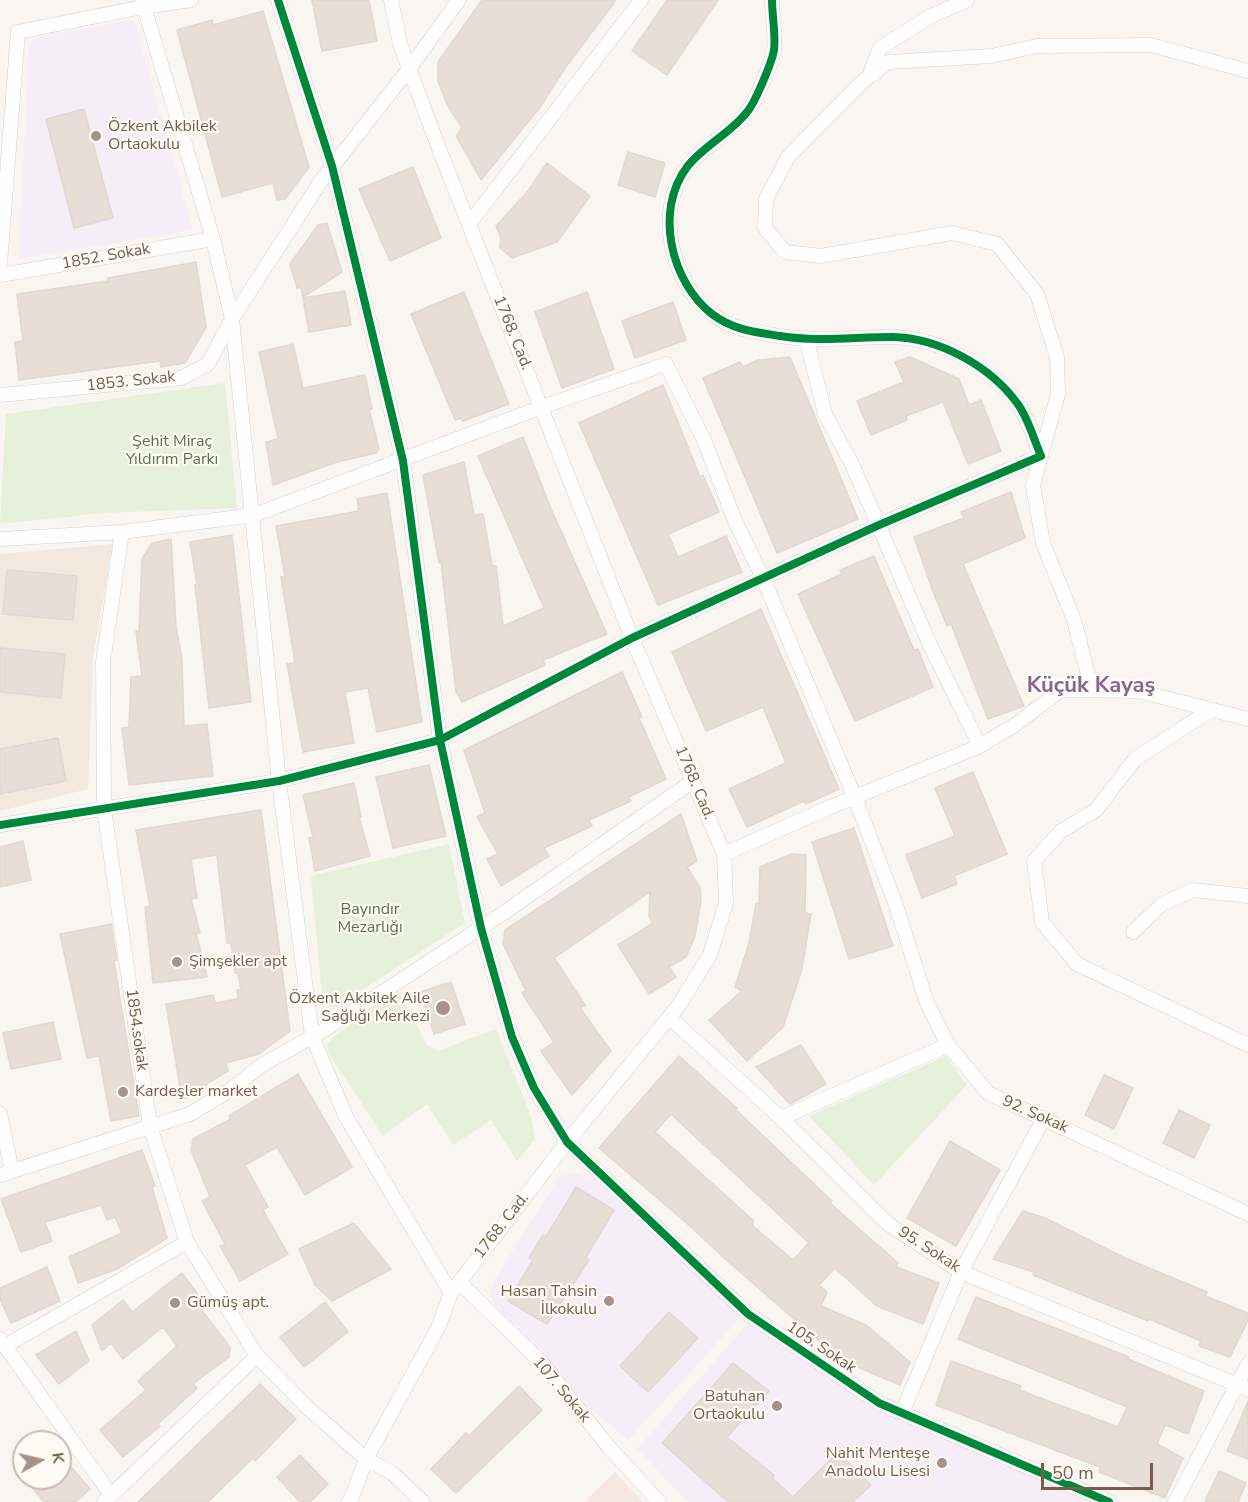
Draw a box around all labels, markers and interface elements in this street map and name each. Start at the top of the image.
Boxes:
place label: Özkent Akbilek Ortaokulu [108,117,217,155]
marker: Özkent Akbilek Ortaokulu [89,129,103,143]
street label: 1852. Sokak [60,240,152,274]
street label: 1768. Cad. [488,293,536,373]
street label: 1853. Sokak [86,368,176,396]
park label: Şehit Miraç Yıldırım Parkı [126,432,218,470]
district label: Küçük Kayaş [1027,674,1155,700]
street label: 1768. Cad. [670,743,718,823]
park label: Bayındır Mezarlığı [337,900,403,938]
place label: Şimşekler apt [189,952,287,972]
marker: Şimşekler apt [170,955,184,969]
street label: 1854.sokak [121,988,151,1072]
place label: Özkent Akbilek Aile Sağlığı Merkezi [289,989,430,1027]
marker: Özkent Akbilek Aile Sağlığı Merkezi [434,999,452,1017]
place label: Kardeşler market [135,1082,257,1102]
marker: Kardeşler market [116,1085,130,1099]
street label: 92. Sokak [999,1092,1071,1138]
street label: 1768. Cad. [470,1189,534,1263]
street label: 95. Sokak [894,1223,964,1277]
place label: Hasan Tahsin İlkokulu [500,1282,597,1320]
place label: Gümüş apt. [187,1293,269,1313]
marker: Hasan Tahsin İlkokulu [602,1294,616,1308]
marker: Gümüş apt. [168,1296,182,1310]
street label: 105. Sokak [783,1318,859,1378]
street label: 107. Sokak [528,1353,594,1427]
place label: Batuhan Ortaokulu [693,1387,765,1425]
marker: Batuhan Ortaokulu [770,1399,784,1413]
north arrow [12,1430,72,1490]
place label: Nahit Menteşe Anadolu Lisesi [825,1444,930,1482]
text: K [46,1451,69,1465]
scale bar [1044,1451,1156,1489]
marker: Nahit Menteşe Anadolu Lisesi [935,1456,949,1470]
text: 50 m [1052,1461,1094,1485]

